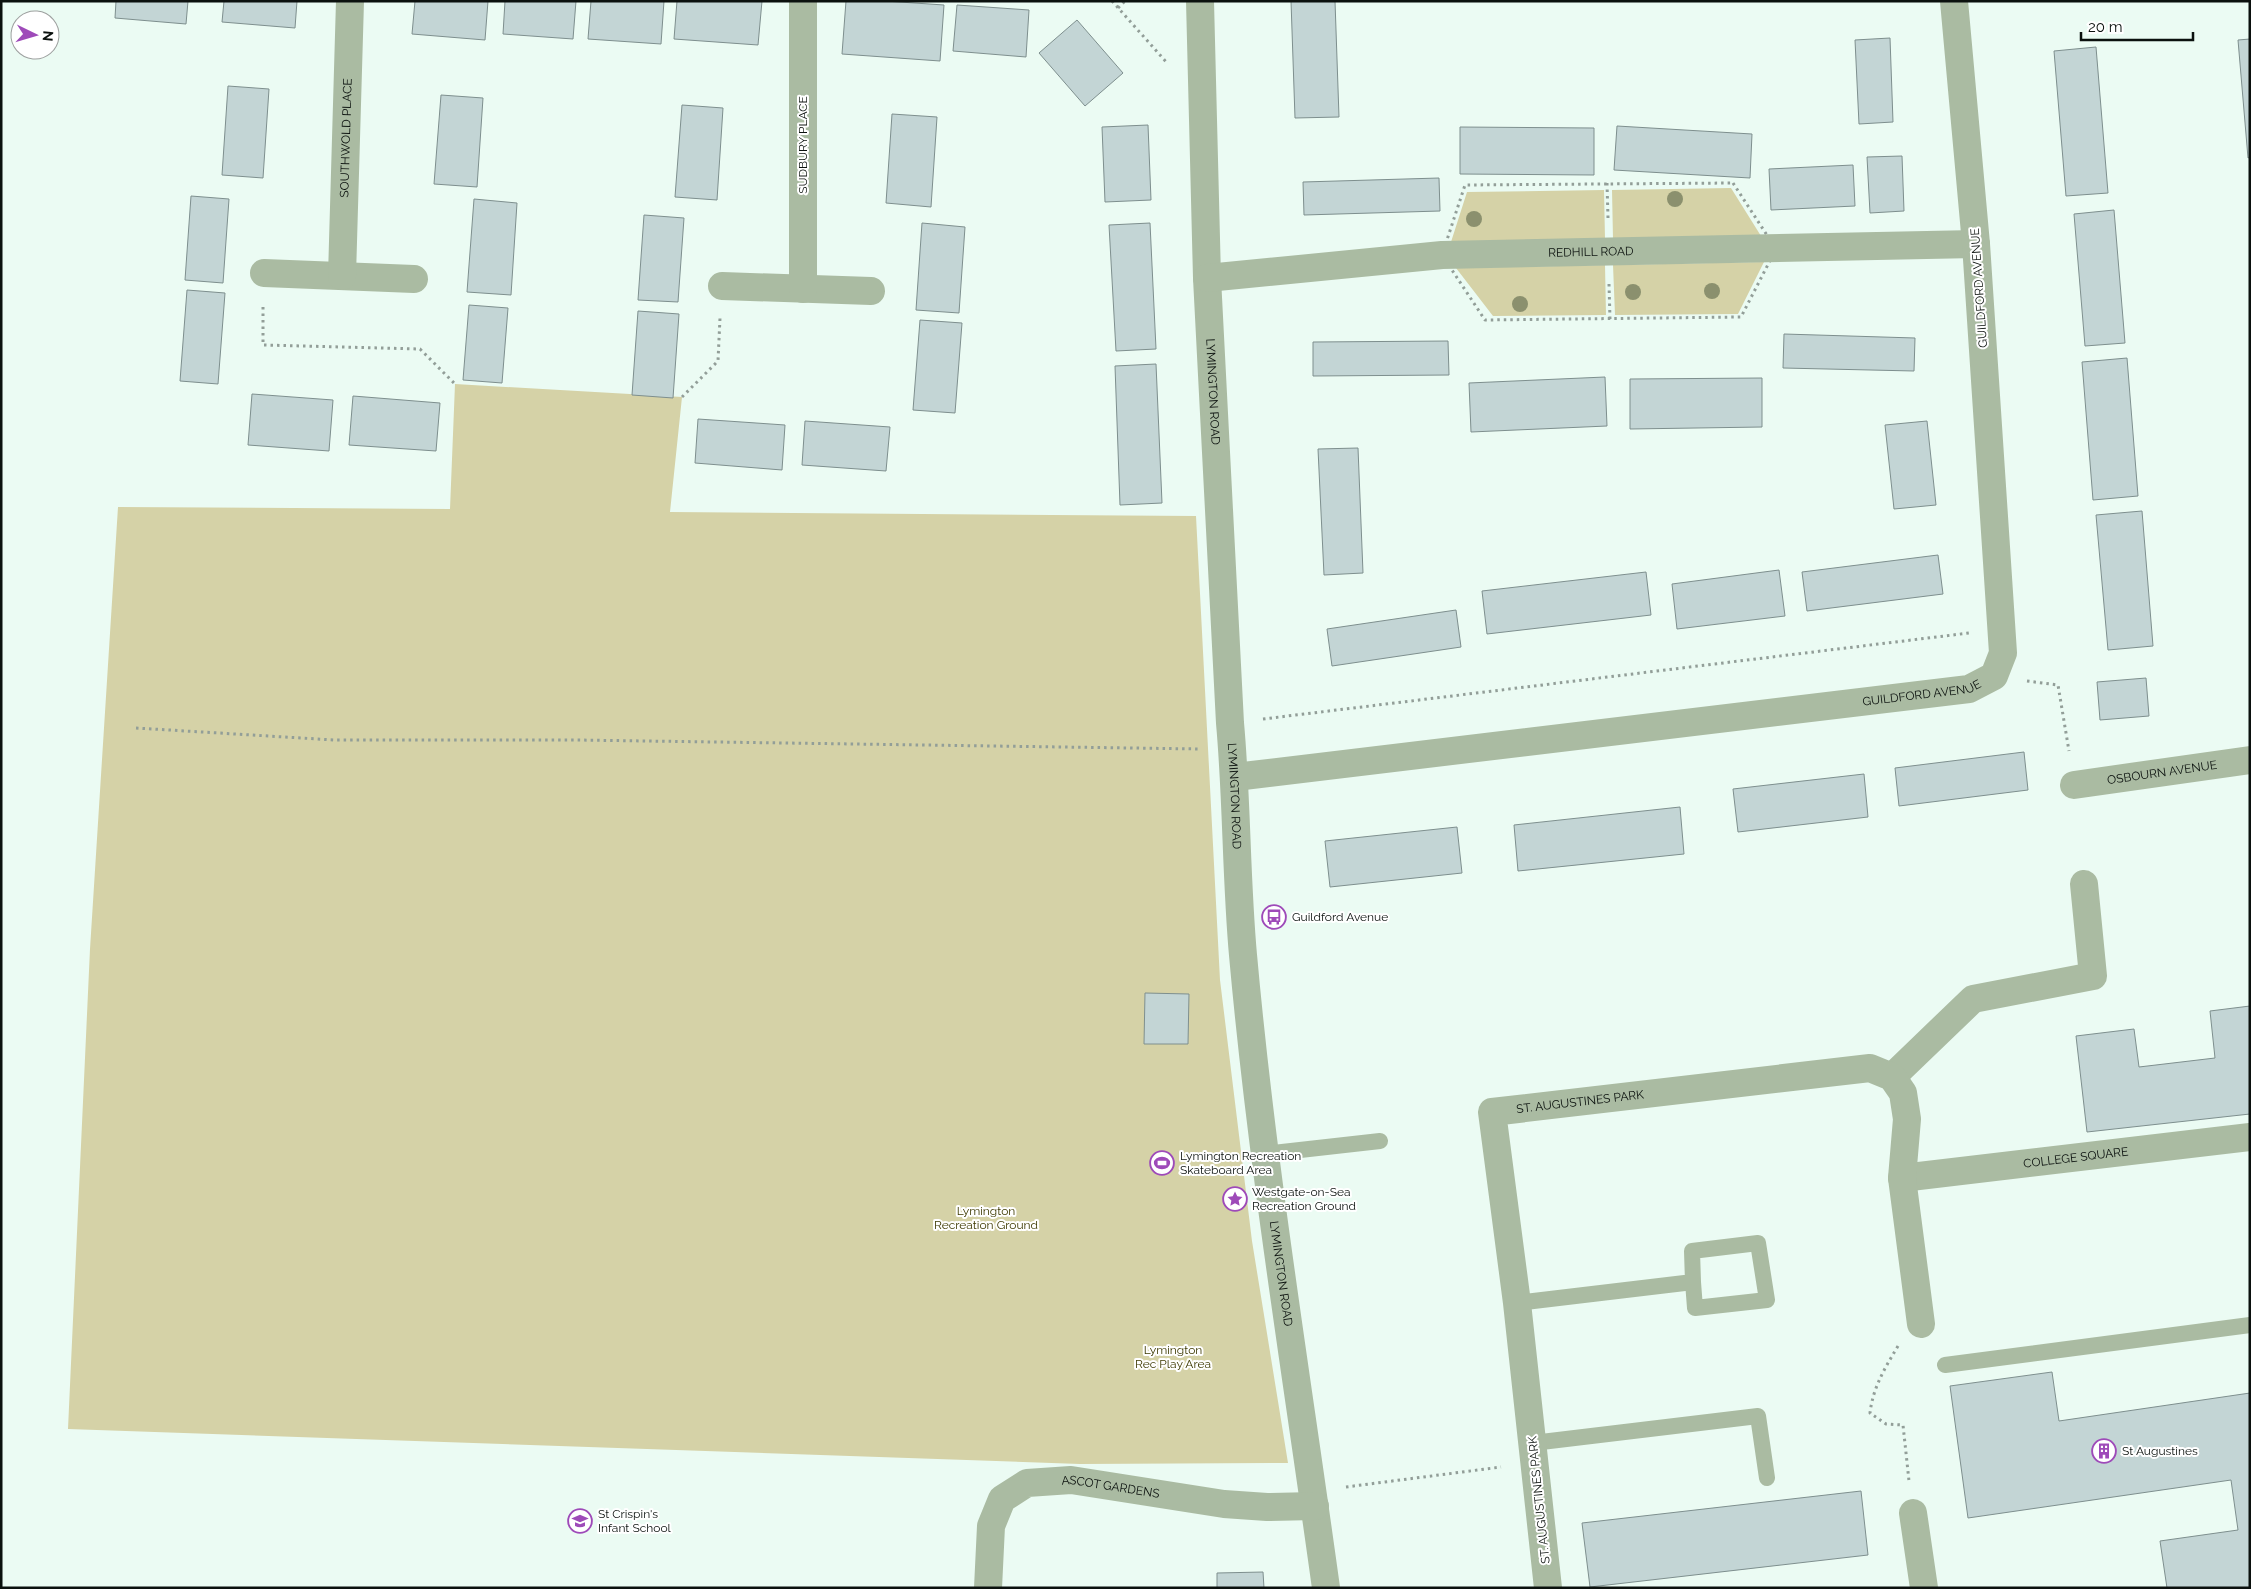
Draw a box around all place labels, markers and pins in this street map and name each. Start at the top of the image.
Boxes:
bus stop icon: Guildford Avenue [1261,904,1287,930]
place label: Guildford Avenue [1292,910,1388,924]
place label: Lymington Recreation Skateboard Area [1180,1149,1301,1177]
sports icon: Lymington Recreation Skateboard Area [1149,1150,1175,1176]
place label: Westgate-on-Sea Recreation Ground [1252,1185,1356,1213]
place icon: Westgate-on-Sea Recreation Ground [1222,1186,1248,1212]
building icon: St Augustines [2091,1438,2117,1464]
place label: St Augustines [2122,1444,2198,1458]
place label: St Crispin's Infant School [598,1507,672,1535]
school or university icon: St Crispin's Infant School [567,1508,593,1534]

